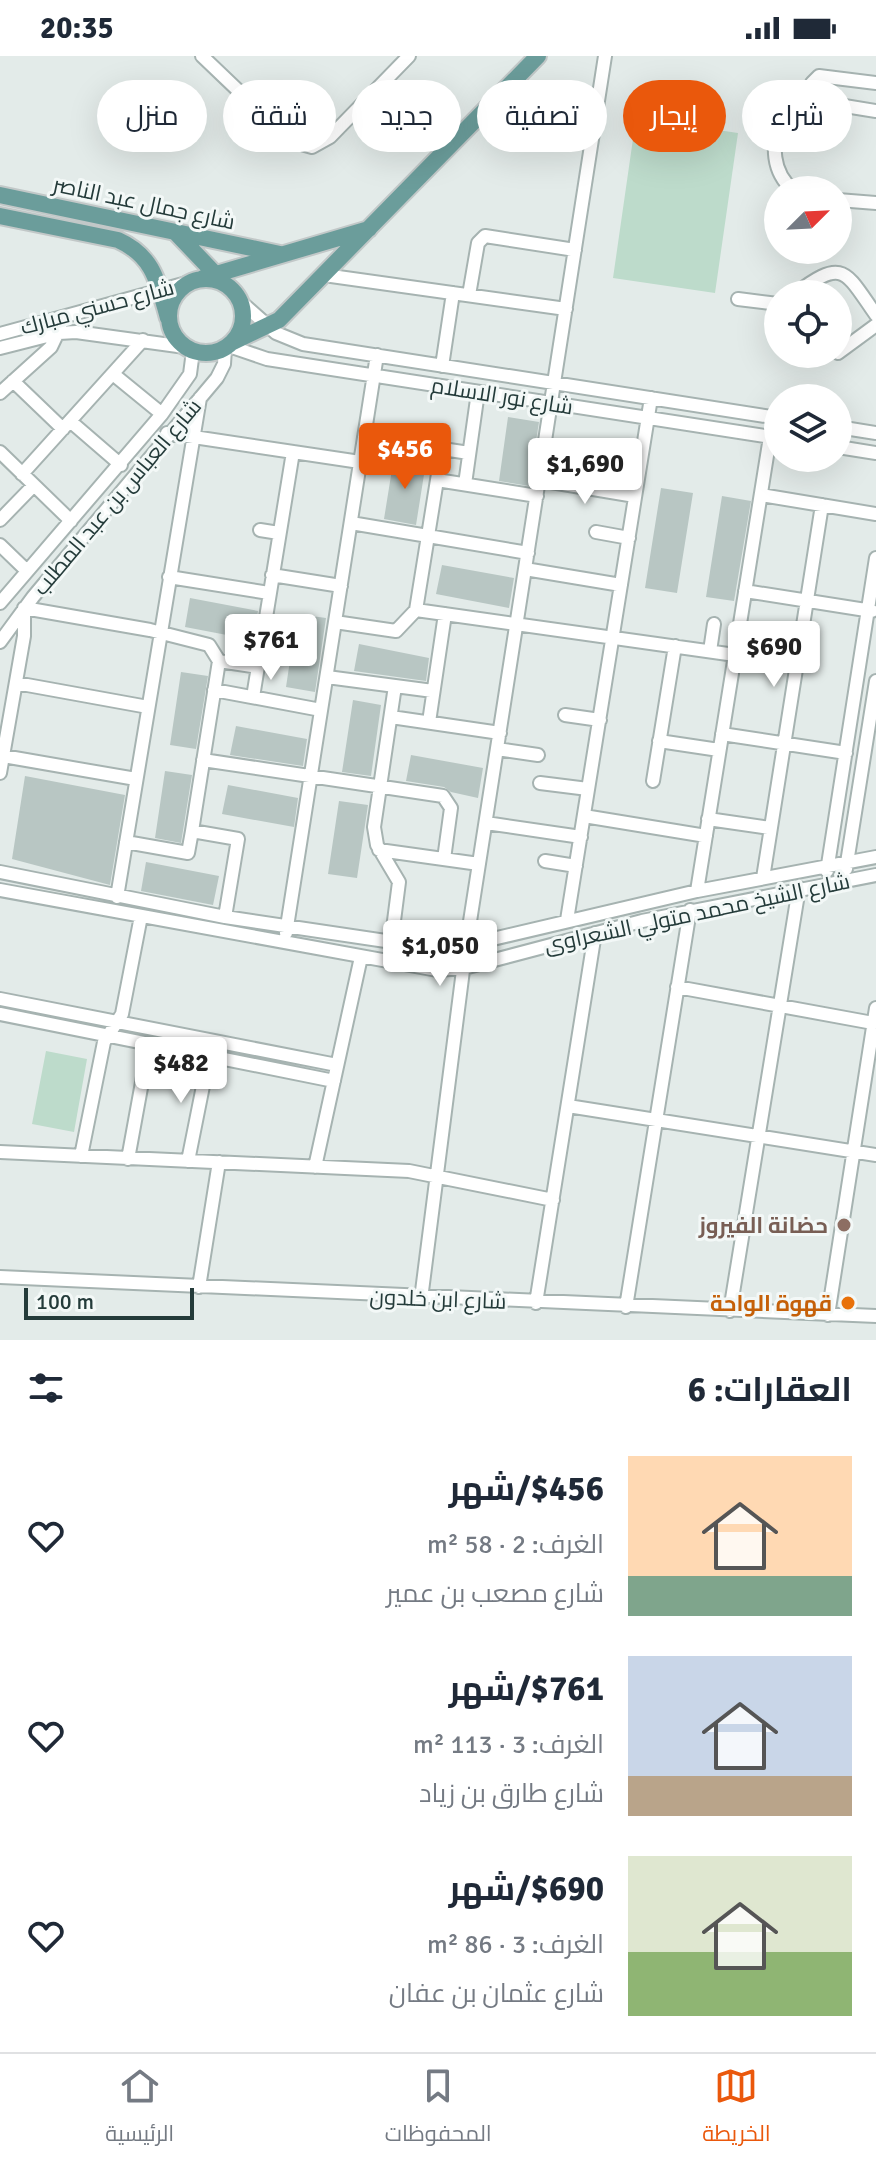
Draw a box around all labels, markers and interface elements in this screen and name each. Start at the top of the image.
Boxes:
text: 20:35 [40,10,114,47]
chip: منزل [97,80,207,152]
chip: شقة [223,80,336,152]
chip: جديد [352,80,461,152]
chip: تصفية [477,80,607,152]
chip: إيجار [623,80,726,152]
chip: شراء [742,80,852,152]
street label: شارع جمال عبد الناصر [48,170,237,236]
north arrow [764,176,852,264]
map controls [764,176,852,472]
street label: شارع حسني مبارك [17,274,178,343]
button: locate [764,280,852,368]
street label: شارع نور الاسلام [429,371,575,423]
button: layers [764,384,852,472]
street label: شارع العباس بن عبد المطلب [27,393,208,601]
pin: $456 [358,423,452,491]
text: $456 [377,433,433,465]
pin: $1,690 [520,438,650,506]
text: $1,690 [546,448,624,480]
pin: $761 [224,614,318,682]
pin: $690 [727,621,821,689]
text: $761 [243,624,299,656]
text: $690 [746,631,802,663]
street label: شارع الشيخ محمد متولي الشعراوى [542,867,853,962]
pin: $1,050 [375,920,505,988]
text: $1,050 [401,930,479,962]
pin: $482 [134,1037,228,1105]
text: $482 [153,1047,209,1079]
place label: حضانة الفيروز [698,1212,828,1239]
marker: حضانة الفيروز [835,1216,853,1234]
street label: شارع ابن خلدون [369,1283,507,1316]
scale bar [24,1284,194,1320]
text: 100 m [36,1288,94,1315]
place label: قهوة الواحة [710,1290,832,1317]
marker: قهوة الواحة [839,1294,857,1312]
icon: filters [24,1366,68,1410]
text: العقارات: 6 [688,1369,852,1411]
text: $456/شهر [449,1468,604,1510]
icon: home [692,1488,788,1584]
icon: heart [24,1514,68,1558]
text: الغرف: 2 · 58 m² [427,1529,604,1561]
text: شارع مصعب بن عمير [386,1578,604,1610]
text: $761/شهر [449,1668,604,1710]
icon: home [692,1688,788,1784]
icon: heart [24,1714,68,1758]
text: الغرف: 3 · 113 m² [413,1729,604,1761]
text: شارع طارق بن زياد [419,1778,604,1810]
text: $690/شهر [449,1868,604,1910]
icon: home [692,1888,788,1984]
icon: heart [24,1914,68,1958]
text: الغرف: 3 · 86 m² [427,1929,604,1961]
text: شارع عثمان بن عفان [389,1978,604,2010]
tab: الرئيسية [105,2064,174,2154]
tab: المحفوظات [385,2064,492,2154]
tab: الخريطة [702,2064,771,2154]

